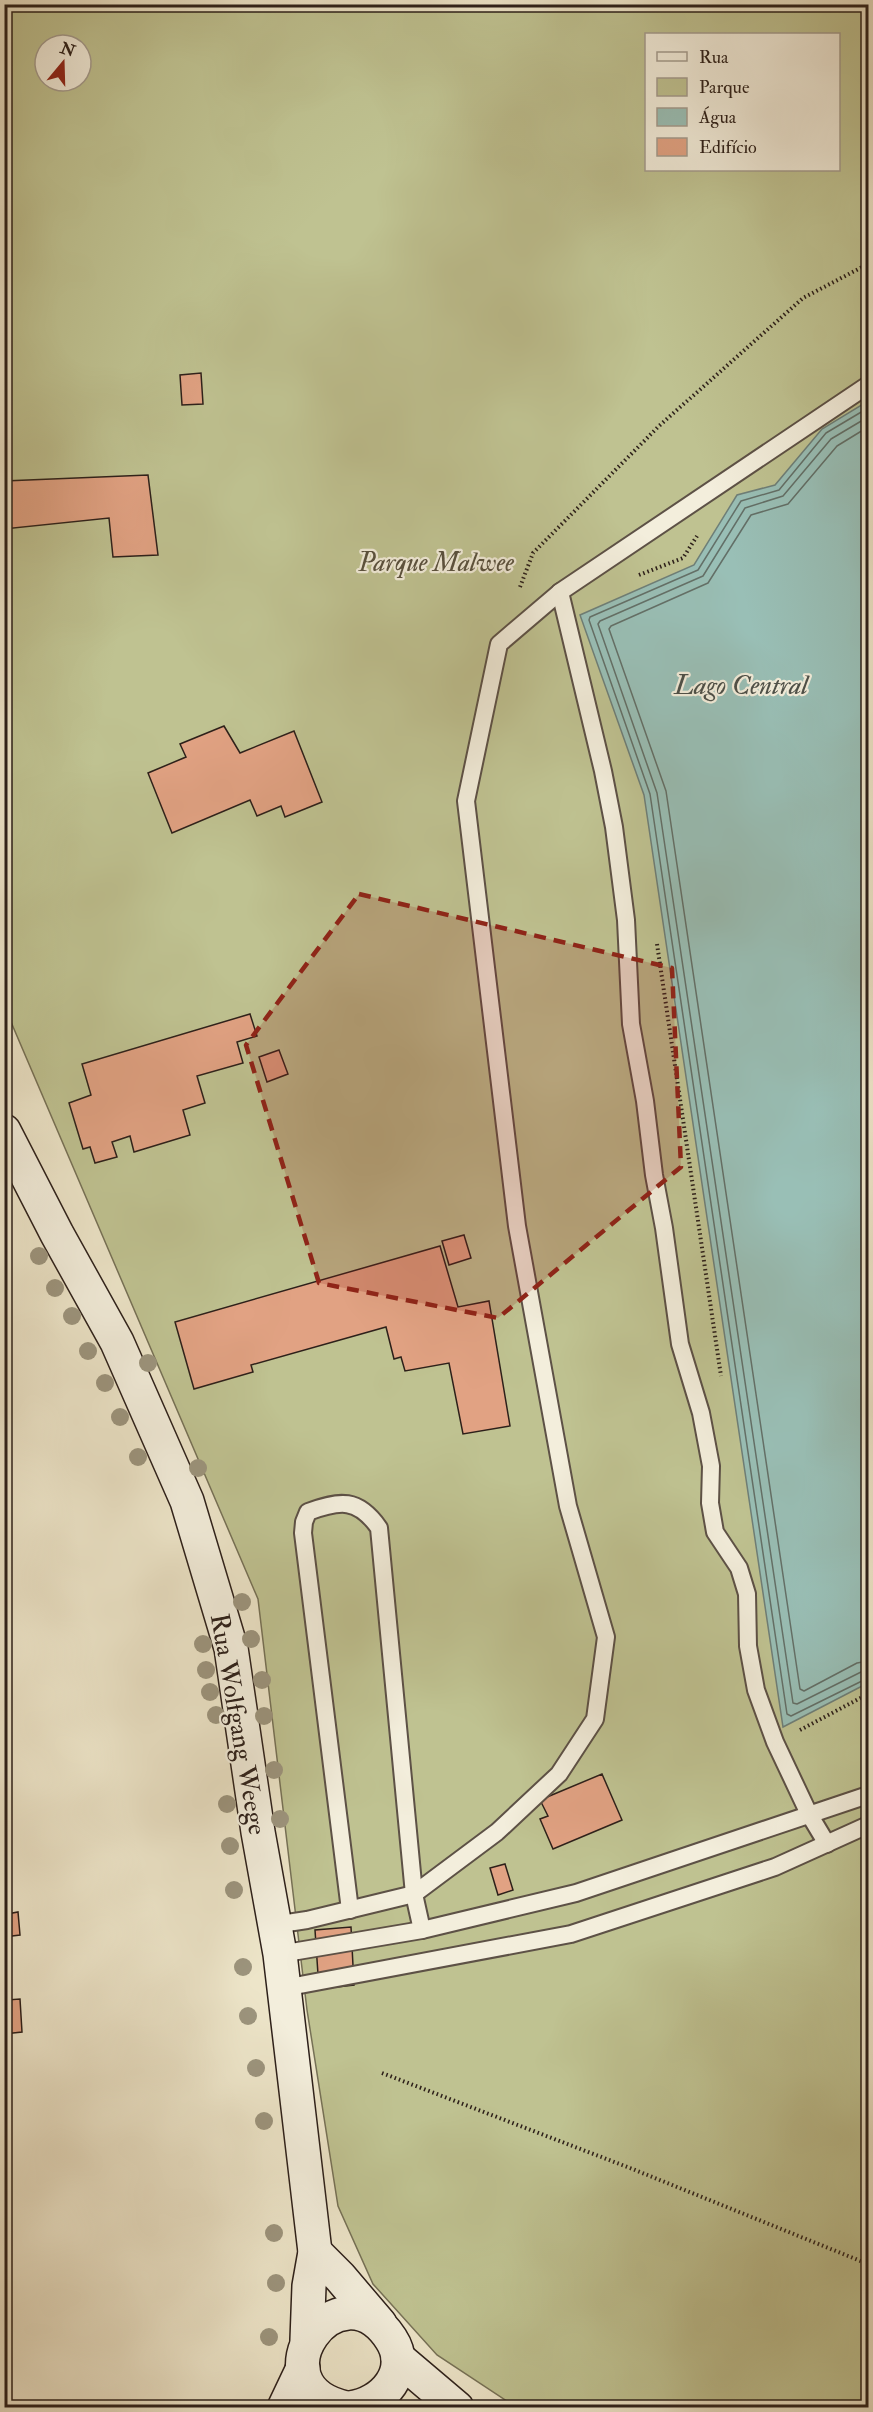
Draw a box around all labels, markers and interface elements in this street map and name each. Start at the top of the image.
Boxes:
north arrow [33,33,93,93]
legend [645,33,840,171]
text: N [57,38,78,62]
text: Rua [699,46,729,69]
text: Parque [699,76,750,99]
text: Água [698,106,737,129]
text: Edifício [699,136,757,159]
park label: Parque Malwee [357,547,514,579]
water label: Lago Central [673,669,810,702]
street label: Rua Wolfgang Weege [203,1611,273,1837]

